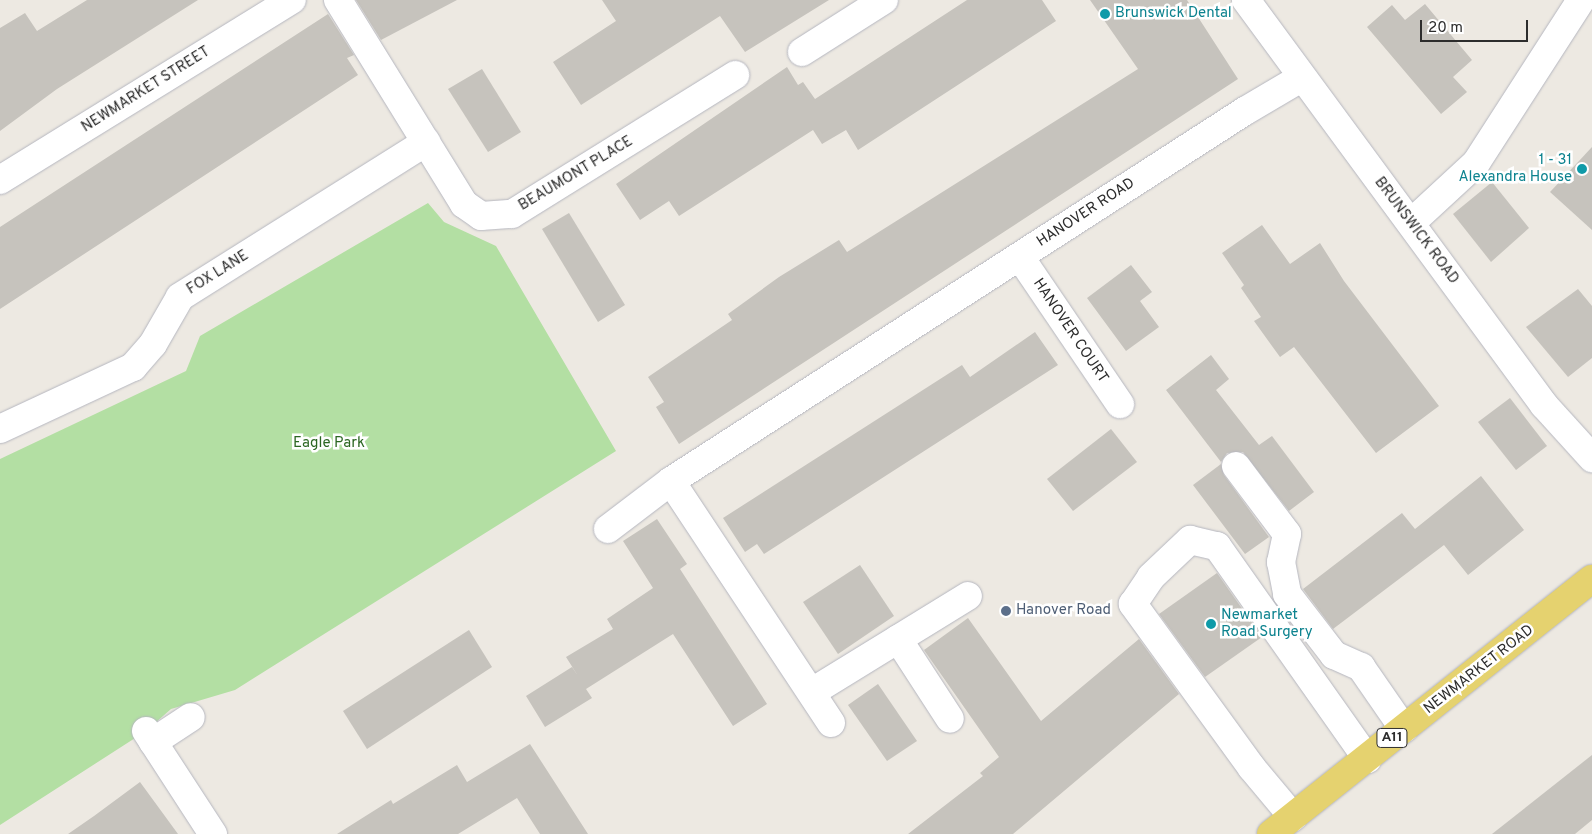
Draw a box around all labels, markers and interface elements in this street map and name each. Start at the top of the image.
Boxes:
place label: Brunswick Dental [1115,5,1232,23]
marker: Brunswick Dental [1099,8,1111,20]
scale bar [1422,10,1530,42]
text: 20 m [1428,19,1463,38]
street label: NEWMARKET STREET [78,43,214,137]
street label: BEAUMONT PLACE [515,133,637,215]
place label: 1 - 31 Alexandra House [1458,151,1572,186]
marker: 1 - 31 Alexandra House [1576,163,1588,175]
street label: BRUNSWICK ROAD [1370,174,1462,288]
street label: HANOVER ROAD [1034,175,1138,251]
street label: FOX LANE [184,247,252,299]
street label: HANOVER COURT [1028,275,1112,387]
park label: Eagle Park [293,435,365,453]
place label: Hanover Road [1016,602,1111,620]
marker: Hanover Road [1000,605,1012,617]
place label: Newmarket Road Surgery [1221,606,1313,641]
marker: Newmarket Road Surgery [1205,618,1217,630]
street label: NEWMARKET ROAD [1420,621,1538,719]
road number: A11 [1376,726,1408,750]

